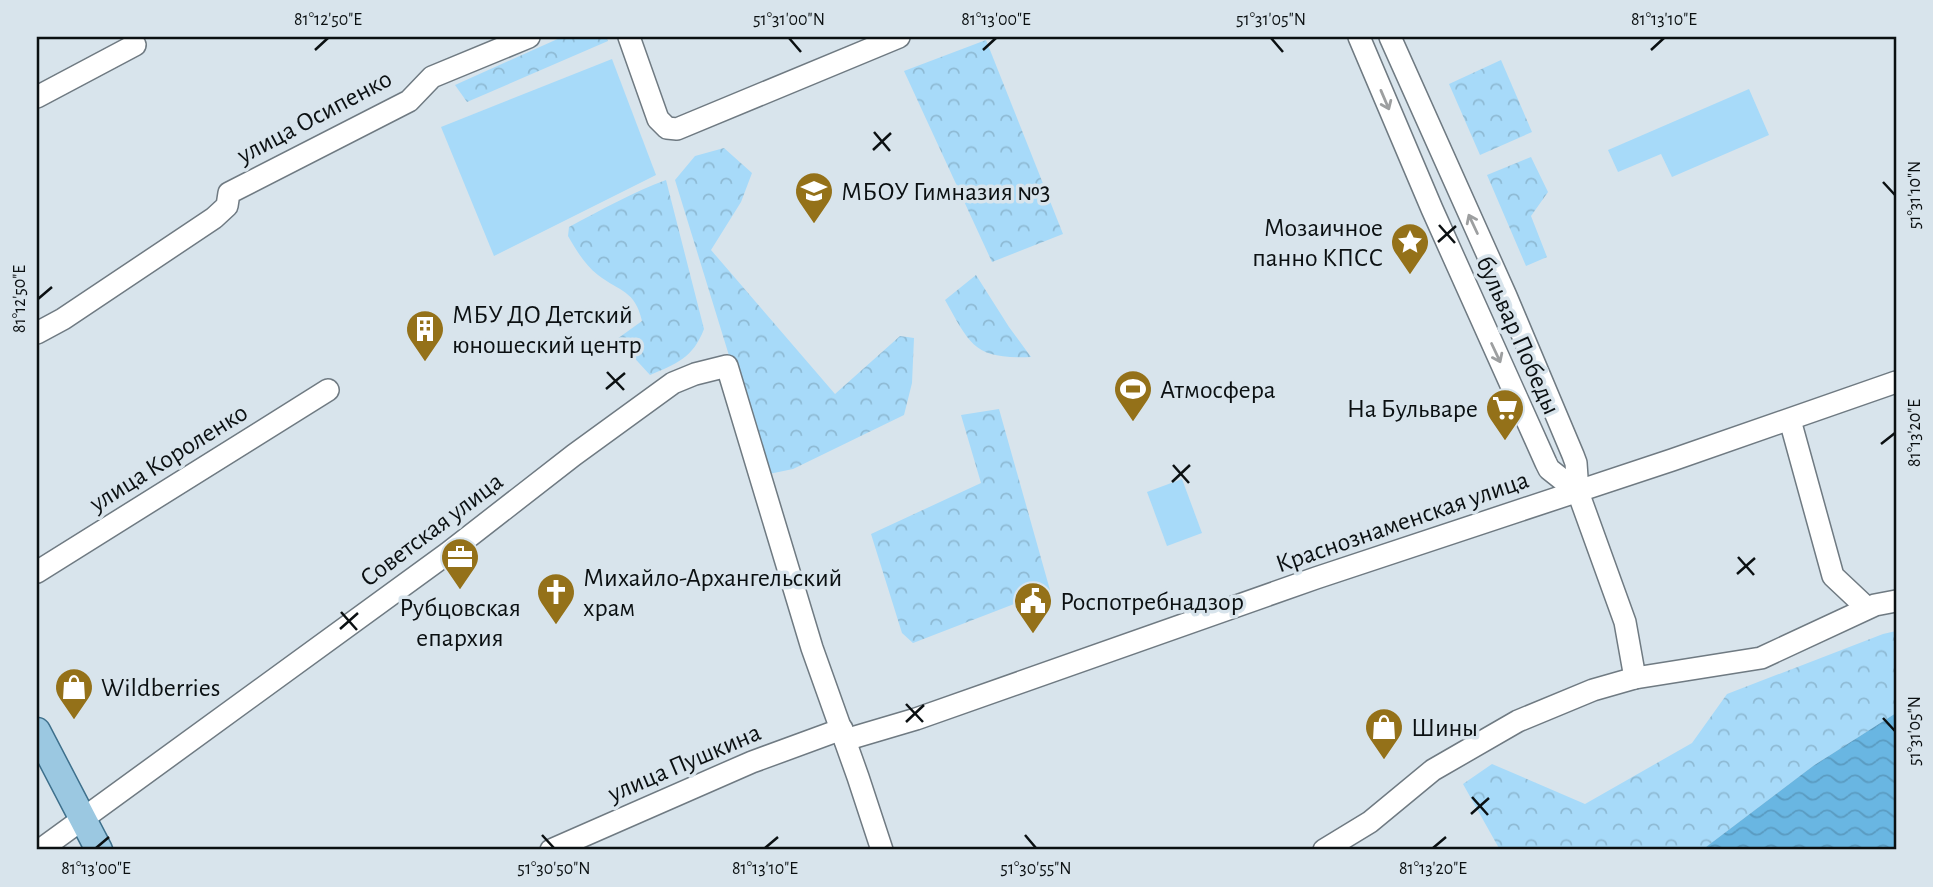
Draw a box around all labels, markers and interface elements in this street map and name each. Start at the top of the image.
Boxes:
text: 81°12'50"E [294,11,362,29]
text: 51°31'00"N [753,11,825,29]
text: 81°13'00"E [961,11,1031,29]
text: 51°31'05"N [1236,11,1306,29]
text: 81°13'10"E [1631,11,1697,29]
street label: улица Осипенко [232,65,396,169]
one-way arrow [1380,88,1393,110]
text: 51°31'10"N [1906,161,1924,229]
school or university icon: МБОУ Гимназия №3 [793,170,835,225]
place label: МБОУ Гимназия №3 [841,179,1051,205]
one-way arrow [1466,214,1479,235]
place label: Мозаичное панно КПСС [1252,215,1383,271]
place icon: Мозаичное панно КПСС [1389,221,1431,276]
street label: бульвар Победы [1472,252,1565,419]
text: 81°12'50"E [11,265,29,333]
place label: МБУ ДО Детский юношеский центр [452,302,642,358]
building icon: МБУ ДО Детский юношеский центр [404,308,446,363]
one-way arrow [1490,342,1503,363]
sports icon: Атмосфера [1112,368,1154,423]
place label: Атмосфера [1160,377,1276,403]
supermarket icon: На Бульваре [1484,387,1526,442]
place label: На Бульваре [1347,396,1478,422]
street label: улица Короленко [84,399,252,517]
text: 81°13'20"E [1906,399,1924,467]
street label: Краснознаменская улица [1273,466,1532,577]
street label: Советская улица [355,468,508,592]
office icon: Рубцовская епархия [439,536,481,591]
place label: Михайло-Архангельский храм [583,565,842,621]
church icon: Михайло-Архангельский храм [535,571,577,626]
public building icon: Роспотребнадзор [1012,580,1054,635]
place label: Роспотребнадзор [1060,589,1244,615]
place label: Рубцовская епархия [399,595,521,651]
shop icon: Wildberries [53,666,95,721]
place label: Wildberries [101,675,220,701]
text: 51°31'05"N [1906,696,1924,766]
shop icon: Шины [1363,706,1405,761]
place label: Шины [1411,715,1478,741]
street label: улица Пушкина [603,719,765,807]
text: 81°13'00"E [61,860,131,878]
text: 51°30'50"N [517,860,591,878]
text: 81°13'10"E [732,860,798,878]
text: 51°30'55"N [1000,860,1072,878]
text: 81°13'20"E [1399,860,1467,878]

